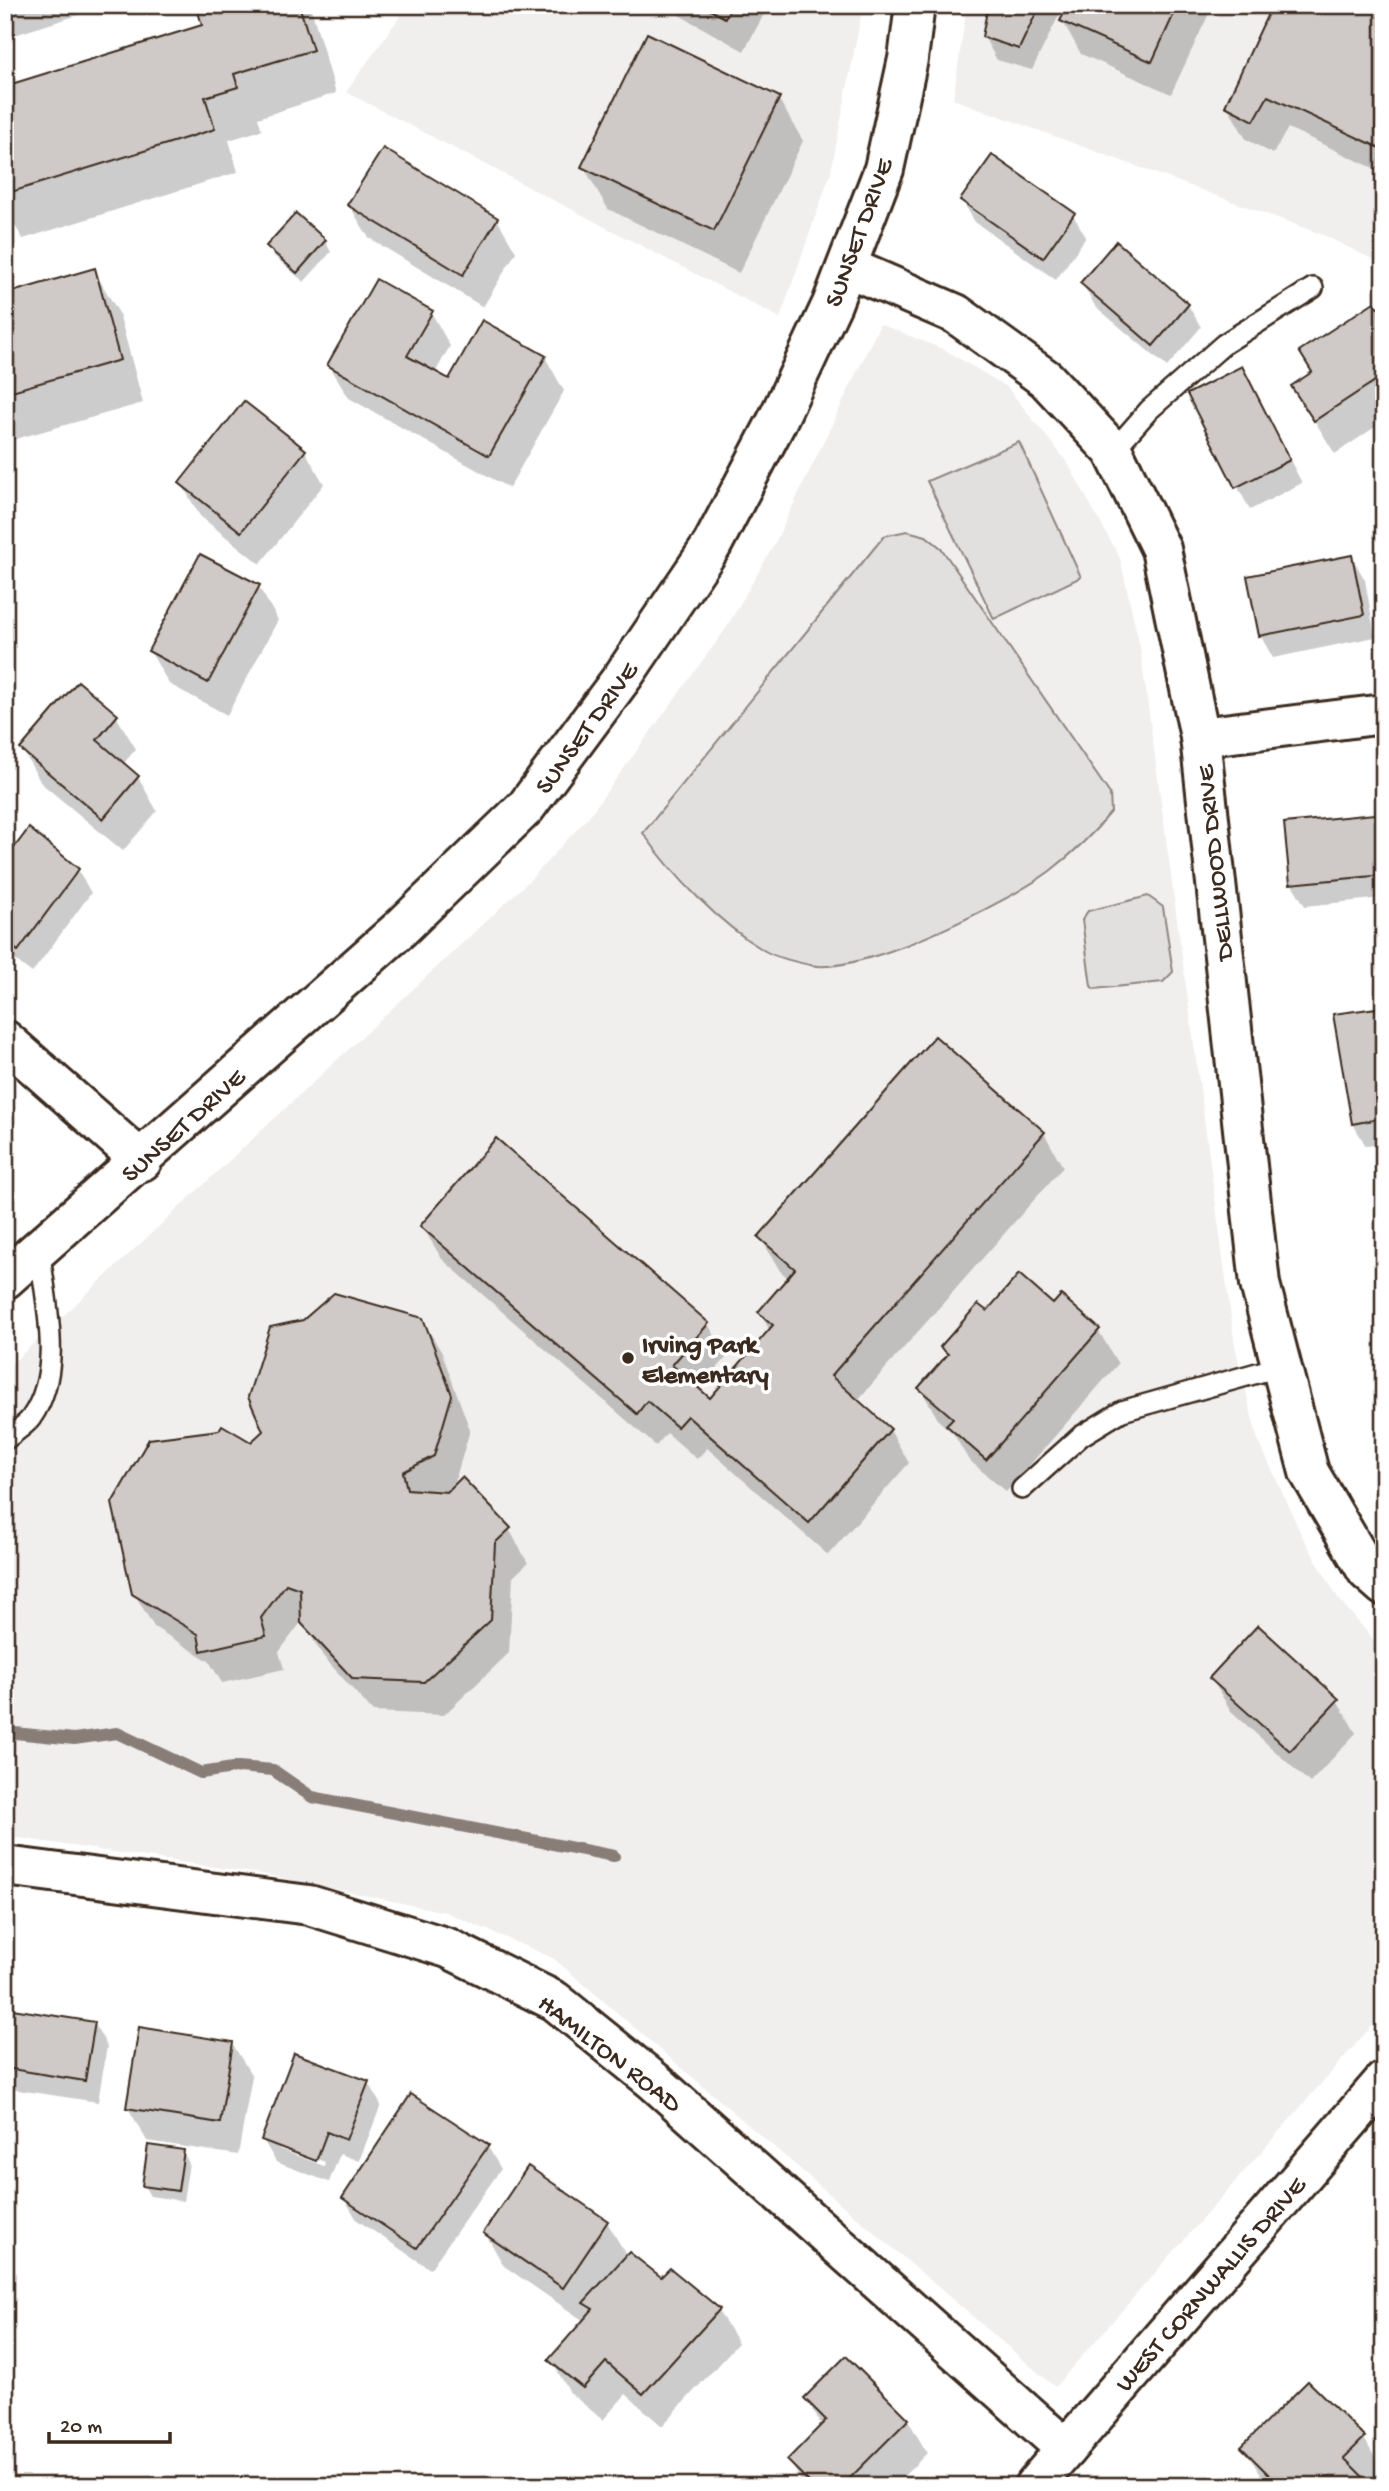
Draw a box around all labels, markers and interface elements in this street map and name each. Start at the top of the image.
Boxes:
street label: SUNSET DRIVE [820,154,903,312]
street label: SUNSET DRIVE [530,657,647,802]
street label: DELLWOOD DRIVE [1192,763,1243,964]
street label: SUNSET DRIVE [117,1063,254,1191]
place label: Irving Park Elementary [642,1332,769,1393]
marker: Irving Park Elementary [620,1350,636,1366]
street label: HAMILTON ROAD [530,1990,686,2121]
street label: WEST CORNWALLIS DRIVE [1110,2171,1315,2400]
scale bar [49,2400,170,2444]
text: 20 m [60,2416,102,2441]

